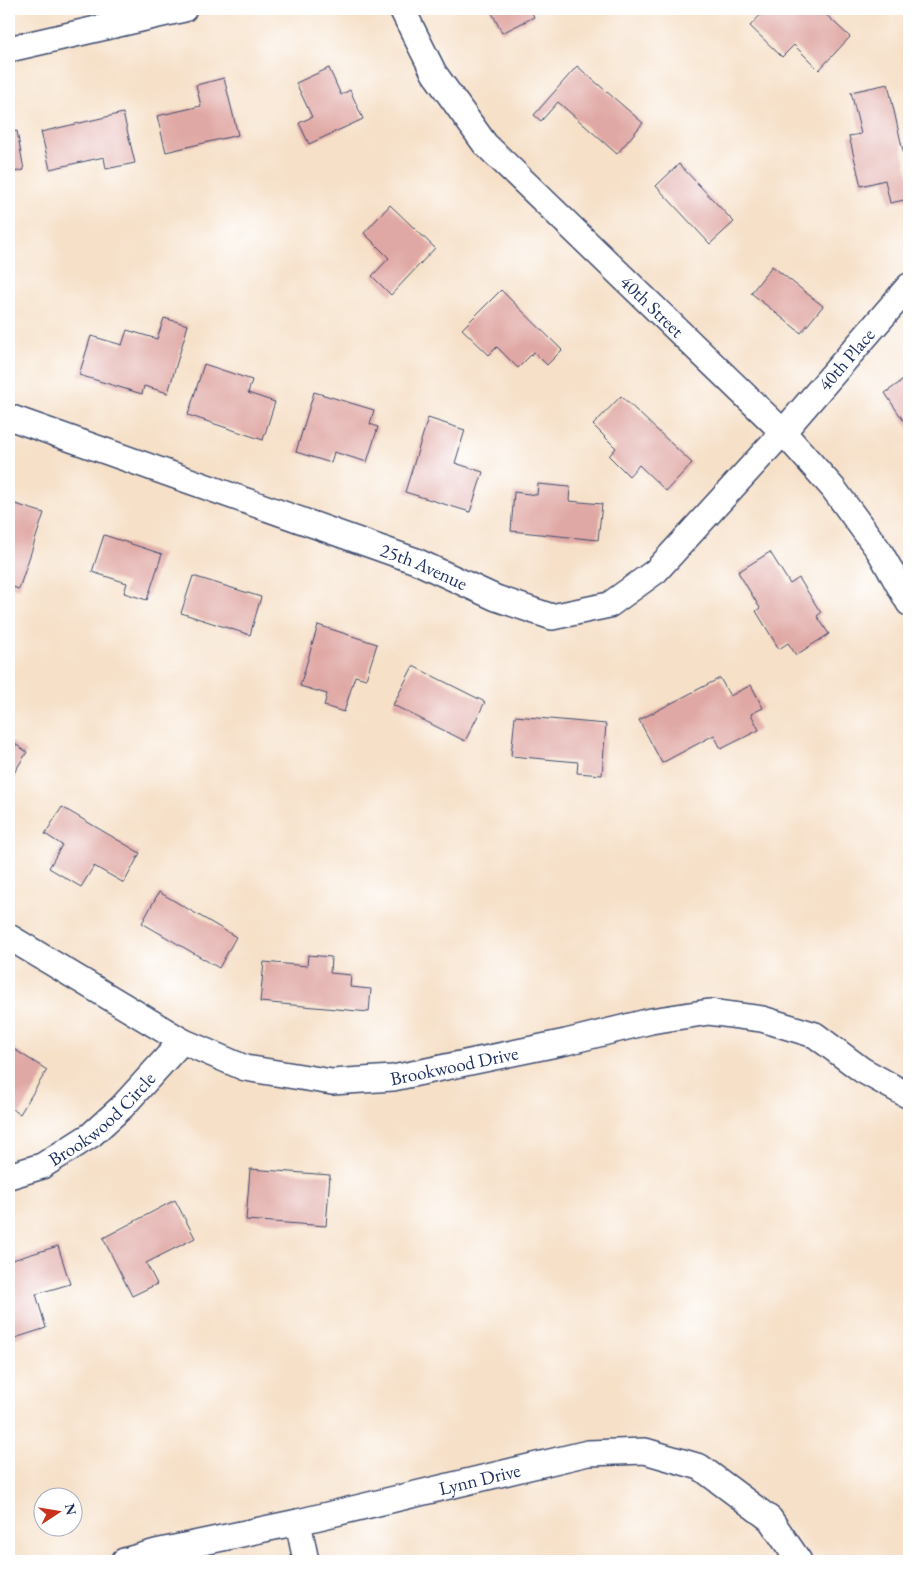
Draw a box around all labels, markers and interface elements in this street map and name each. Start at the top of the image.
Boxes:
street label: 40th Street [615,270,690,343]
street label: 40th Place [812,323,880,396]
street label: 25th Avenue [377,537,471,596]
street label: Brookwood Drive [388,1040,521,1091]
street label: Brookwood Circle [44,1067,161,1172]
street label: Lynn Drive [436,1458,523,1501]
north arrow [32,1488,82,1538]
text: N [61,1502,81,1517]

